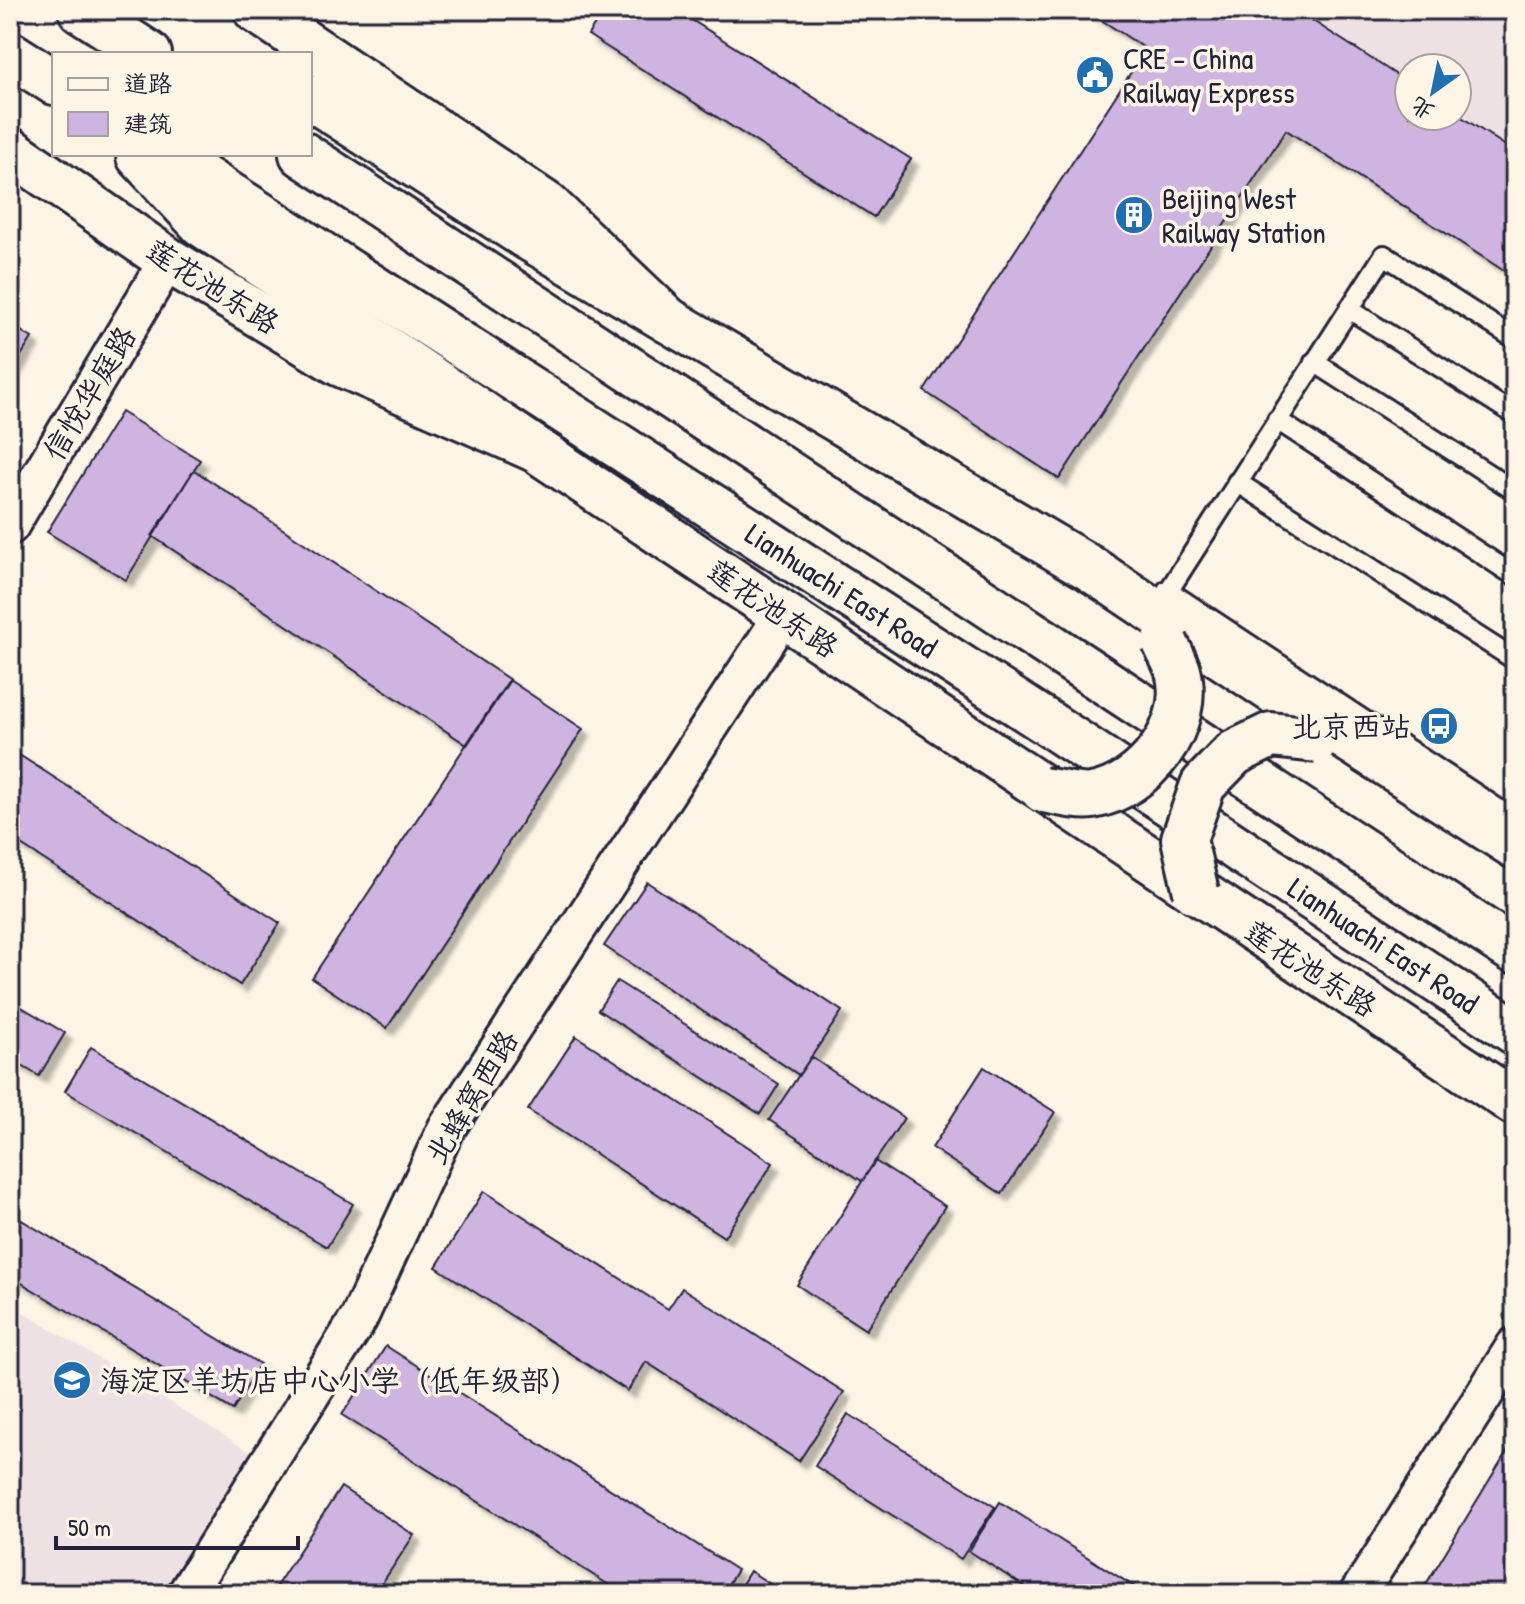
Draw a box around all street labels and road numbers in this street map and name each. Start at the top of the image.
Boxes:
street label: 莲花池东路 [139,229,287,343]
street label: 信悦华庭路 [33,318,145,468]
street label: Lianhuachi East Road [738,513,945,667]
street label: 莲花池东路 [700,549,846,667]
street label: Lianhuachi East Road [1281,868,1487,1023]
street label: 莲花池东路 [1237,910,1385,1026]
street label: 北蜂窝西路 [415,1022,527,1172]

